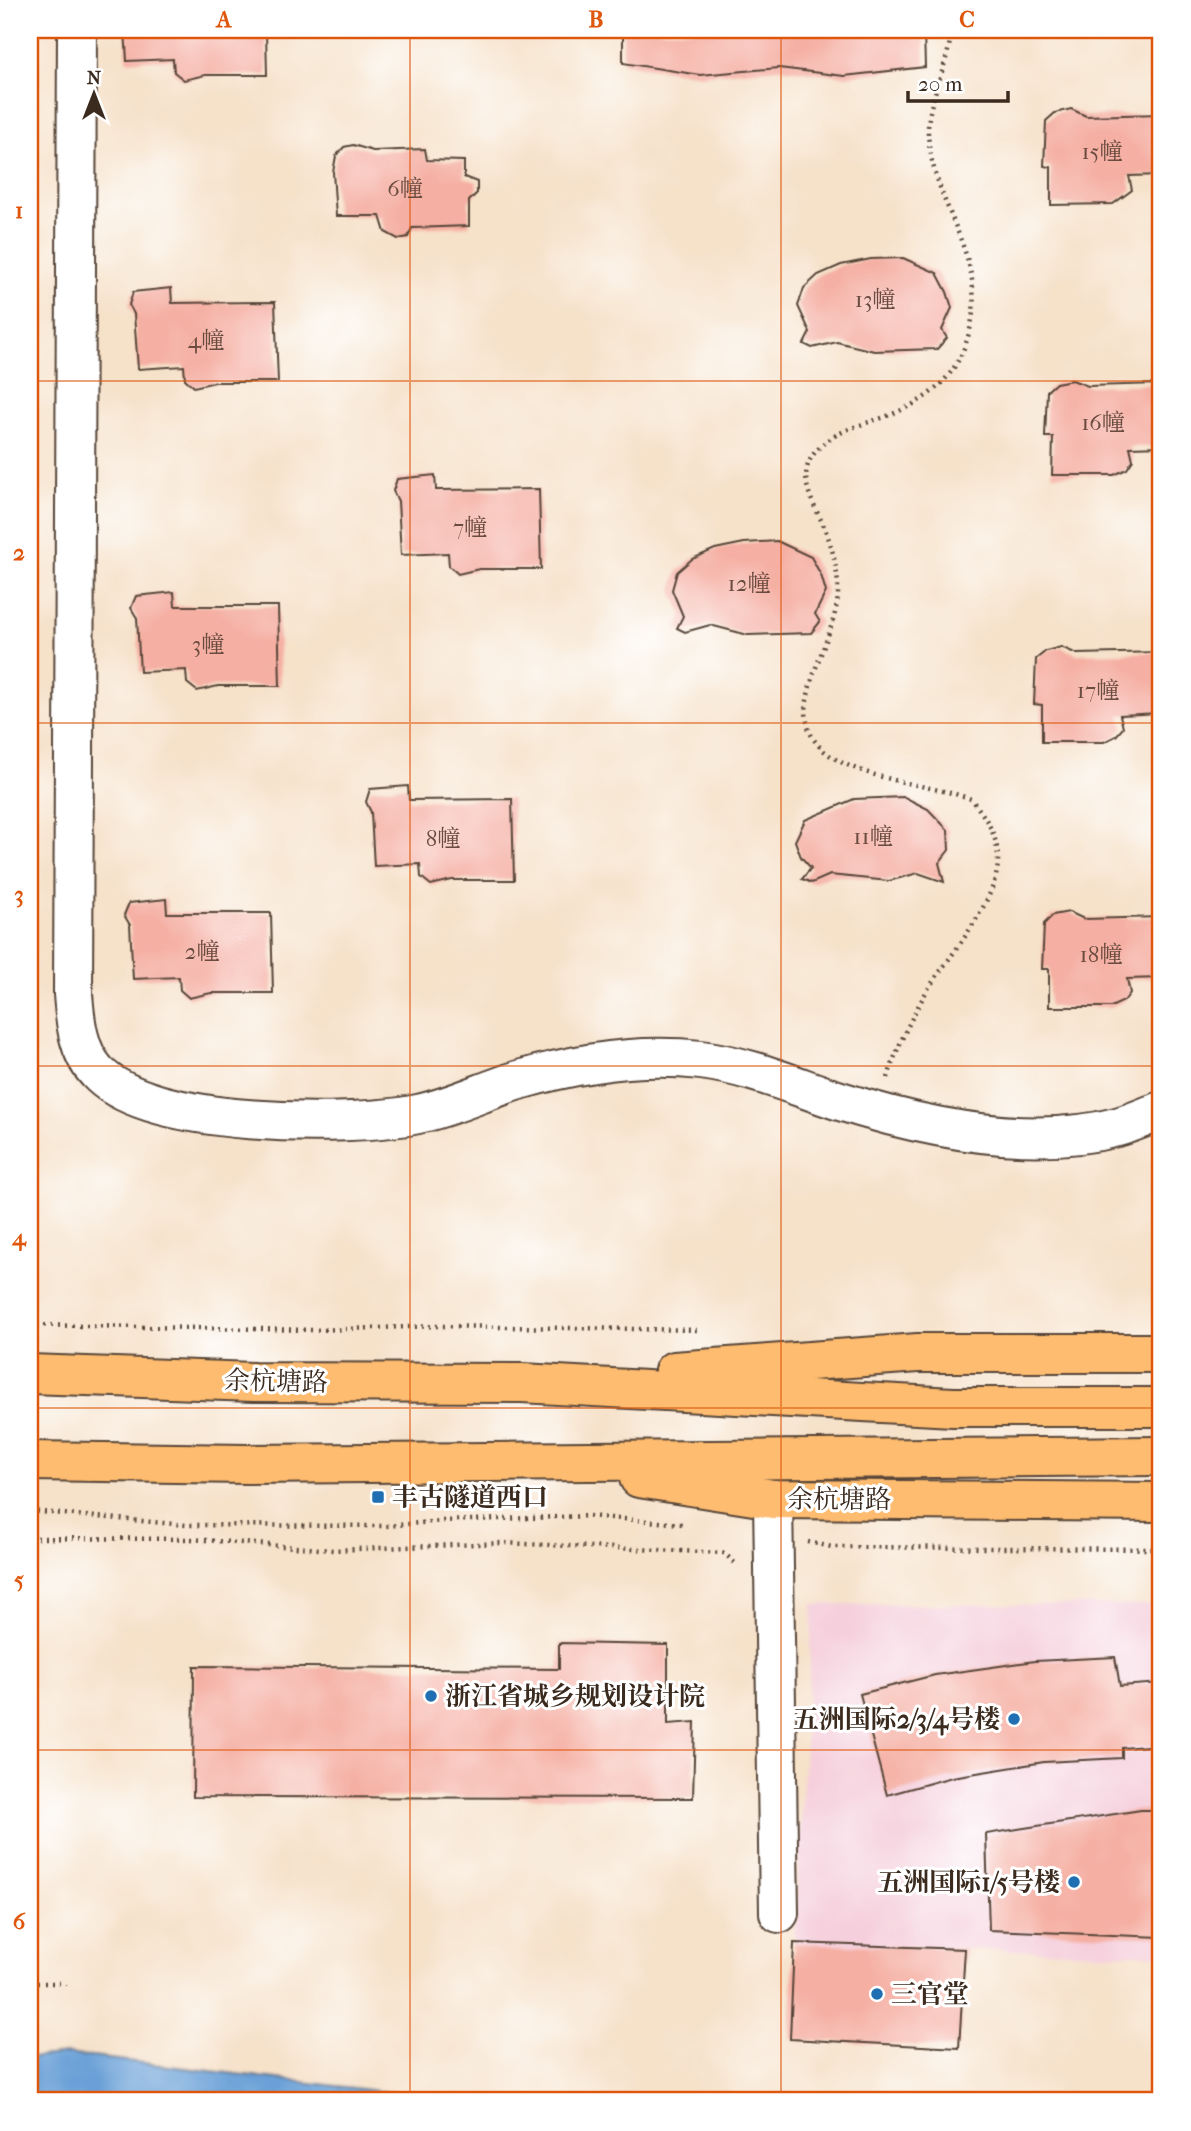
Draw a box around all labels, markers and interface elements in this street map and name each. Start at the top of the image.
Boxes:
text: A [215,6,233,33]
text: B [589,6,604,33]
text: C [959,6,975,33]
north arrow [60,60,130,130]
scale bar [908,60,1007,104]
text: N [87,67,102,89]
text: 20 m [918,72,963,96]
house number: 15幢 [1081,138,1123,165]
house number: 6幢 [387,175,423,202]
text: 1 [15,197,23,224]
house number: 13幢 [855,286,895,313]
house number: 4幢 [188,327,224,354]
house number: 16幢 [1081,409,1125,436]
house number: 7幢 [453,514,487,541]
text: 2 [13,539,25,566]
house number: 12幢 [727,570,771,597]
house number: 3幢 [192,631,224,658]
house number: 17幢 [1077,677,1119,704]
house number: 11幢 [853,823,893,850]
house number: 8幢 [426,825,460,852]
text: 3 [14,881,24,908]
house number: 2幢 [185,938,219,965]
house number: 18幢 [1080,941,1122,968]
text: 4 [11,1224,27,1251]
street label: 余杭塘路 [224,1365,328,1398]
place label: 丰古隧道西口 [392,1482,548,1513]
street label: 余杭塘路 [787,1484,891,1515]
marker: 丰古隧道西口 [370,1489,386,1505]
text: 5 [14,1566,24,1593]
place label: 浙江省城乡规划设计院 [445,1681,705,1712]
marker: 浙江省城乡规划设计院 [423,1688,439,1704]
place label: 五洲国际2/3/4号楼 [793,1704,1000,1736]
marker: 五洲国际2/3/4号楼 [1006,1711,1022,1727]
place label: 五洲国际1/5号楼 [877,1867,1060,1898]
marker: 五洲国际1/5号楼 [1066,1874,1082,1890]
text: 6 [13,1908,26,1935]
place label: 三官堂 [891,1979,969,2010]
marker: 三官堂 [869,1986,885,2002]

